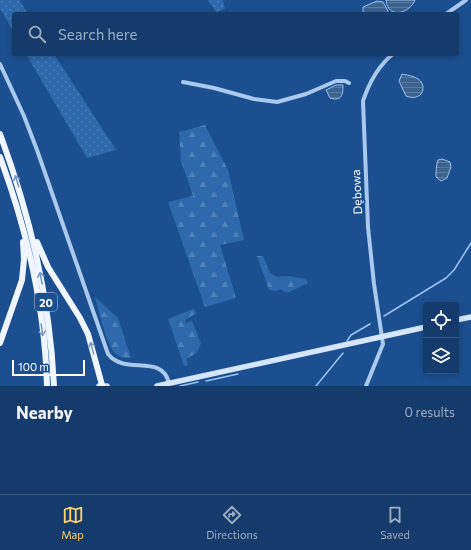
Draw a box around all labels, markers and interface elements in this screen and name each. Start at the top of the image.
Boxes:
search box [12,12,459,56]
icon: search [26,23,48,45]
text: Search here [58,25,137,43]
street label: Dębowa [348,169,364,215]
one-way arrow [12,176,20,188]
one-way arrow [37,272,45,285]
road number: 20 [35,293,57,311]
map controls [423,302,459,374]
button: locate [423,302,459,338]
one-way arrow [38,323,46,336]
button: layers [423,338,459,374]
one-way arrow [88,341,95,354]
scale bar [12,358,85,377]
text: 100 m [18,360,49,373]
text: Nearby [16,402,73,423]
text: 0 results [404,404,455,420]
tab: Map [61,504,84,541]
tab: Directions [206,504,258,541]
tab: Saved [380,504,410,541]

